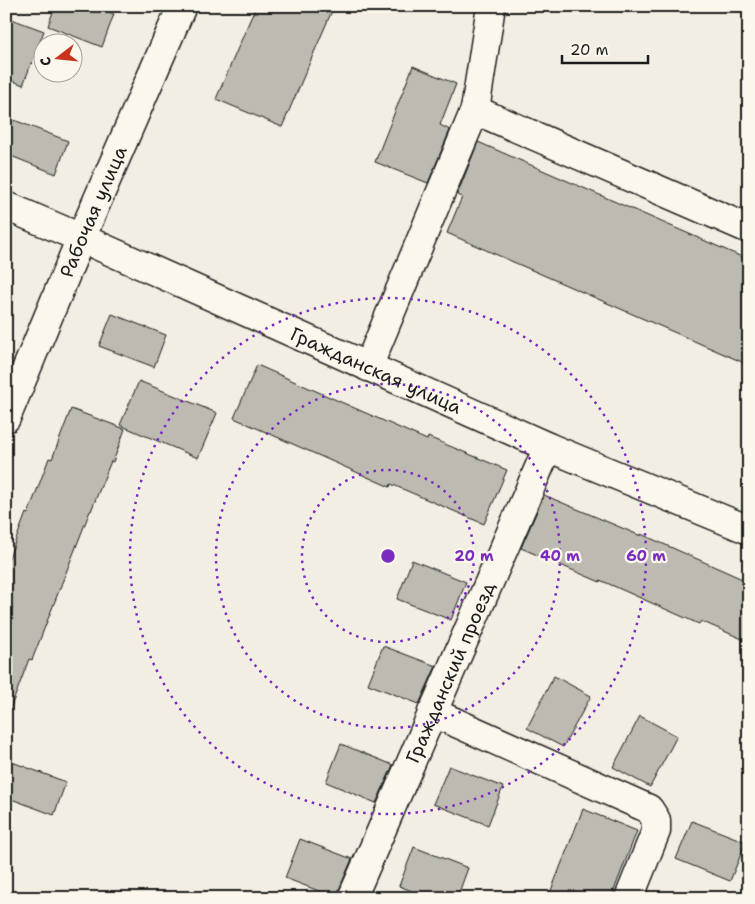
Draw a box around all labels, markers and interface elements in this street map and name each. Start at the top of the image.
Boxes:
north arrow [32,32,82,82]
scale bar [562,32,649,64]
text: 20 m [570,40,609,60]
text: С [36,55,55,68]
street label: Рабочая улица [54,142,132,281]
street label: Гражданская улица [287,321,466,419]
text: 20 m [454,546,494,566]
text: 40 m [540,546,580,566]
text: 60 m [626,546,666,566]
centre of rings [379,547,397,565]
street label: Гражданский проезд [400,578,500,767]

